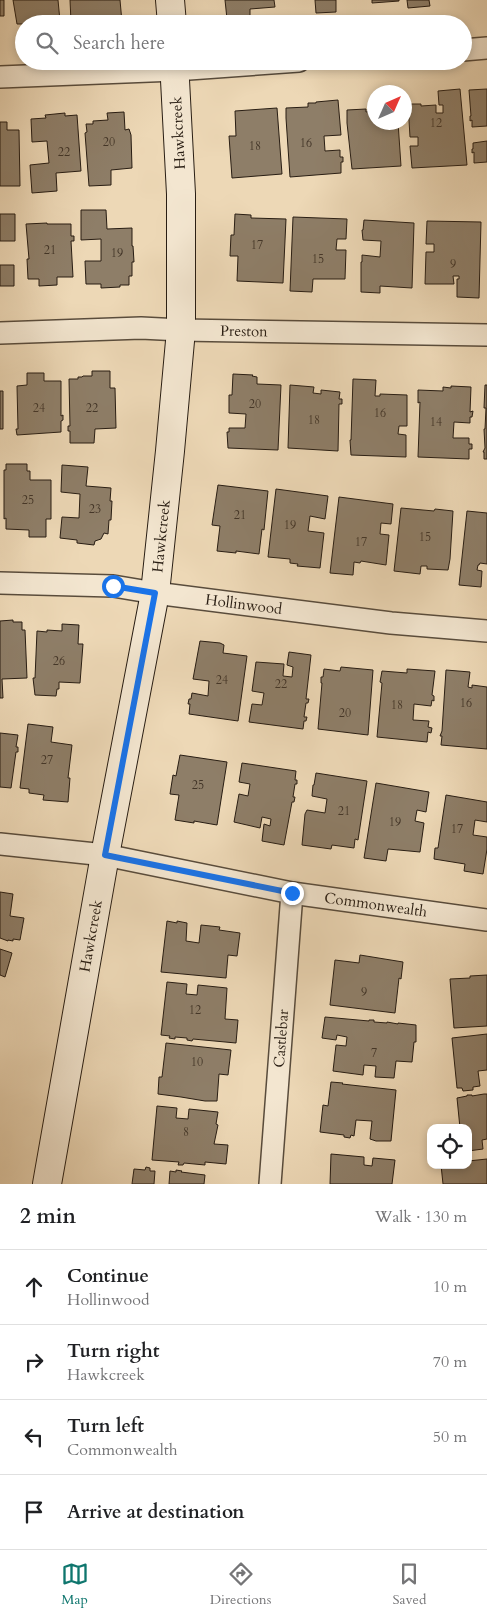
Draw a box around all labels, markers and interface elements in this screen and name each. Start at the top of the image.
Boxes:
search box [15,15,472,70]
icon: search [33,29,61,57]
text: Search here [73,30,165,56]
north arrow [367,85,412,130]
street label: Hawkcreek [166,96,190,170]
house number: 12 [430,115,442,131]
house number: 20 [103,134,115,150]
house number: 16 [300,135,312,151]
house number: 18 [249,138,261,154]
house number: 22 [58,144,70,160]
house number: 17 [251,237,263,253]
house number: 21 [44,242,56,258]
house number: 19 [111,245,123,261]
house number: 15 [312,251,324,267]
house number: 9 [450,256,456,272]
street label: Preston [220,321,268,341]
house number: 20 [249,396,261,412]
house number: 24 [33,400,45,416]
house number: 22 [86,400,98,416]
house number: 16 [374,405,386,421]
house number: 18 [308,412,320,428]
house number: 14 [430,414,442,430]
house number: 25 [22,492,34,508]
street label: Hawkcreek [147,499,175,574]
house number: 23 [89,501,101,517]
house number: 21 [234,507,246,523]
house number: 19 [284,517,296,533]
house number: 15 [419,529,431,545]
house number: 17 [355,534,367,550]
route start [102,575,125,598]
street label: Hollinwood [204,589,283,619]
house number: 26 [53,653,65,669]
house number: 24 [216,672,228,688]
house number: 22 [275,676,287,692]
house number: 16 [460,695,472,711]
house number: 18 [391,697,403,713]
house number: 20 [339,705,351,721]
house number: 27 [41,752,53,768]
house number: 25 [192,777,204,793]
house number: 21 [338,803,350,819]
house number: 19 [389,814,401,830]
house number: 17 [451,821,463,837]
route end [281,882,304,905]
street label: Commonwealth [323,888,429,922]
street label: Hawkcreek [75,898,107,974]
house number: 9 [361,984,367,1000]
house number: 12 [189,1002,201,1018]
street label: Castlebar [269,1008,293,1068]
house number: 7 [371,1045,377,1061]
house number: 10 [191,1054,203,1070]
house number: 8 [183,1124,189,1140]
map controls [427,1124,472,1169]
button: locate [427,1124,472,1169]
text: 2 min [20,1202,76,1231]
text: Walk · 130 m [375,1206,467,1228]
text: Continue [67,1263,149,1289]
icon: ahead [20,1273,48,1301]
text: 10 m [433,1276,467,1298]
text: Hollinwood [67,1289,149,1311]
text: Turn right [67,1338,159,1364]
icon: right [20,1348,48,1376]
text: 70 m [433,1351,467,1373]
text: Hawkcreek [67,1364,145,1386]
text: Turn left [67,1413,144,1439]
icon: left [20,1423,48,1451]
text: 50 m [433,1426,467,1448]
text: Commonwealth [67,1439,178,1461]
icon: arrive [20,1498,48,1526]
text: Arrive at destination [67,1499,244,1525]
tab: Map [61,1560,89,1609]
tab: Directions [210,1560,271,1609]
tab: Saved [392,1560,426,1609]

